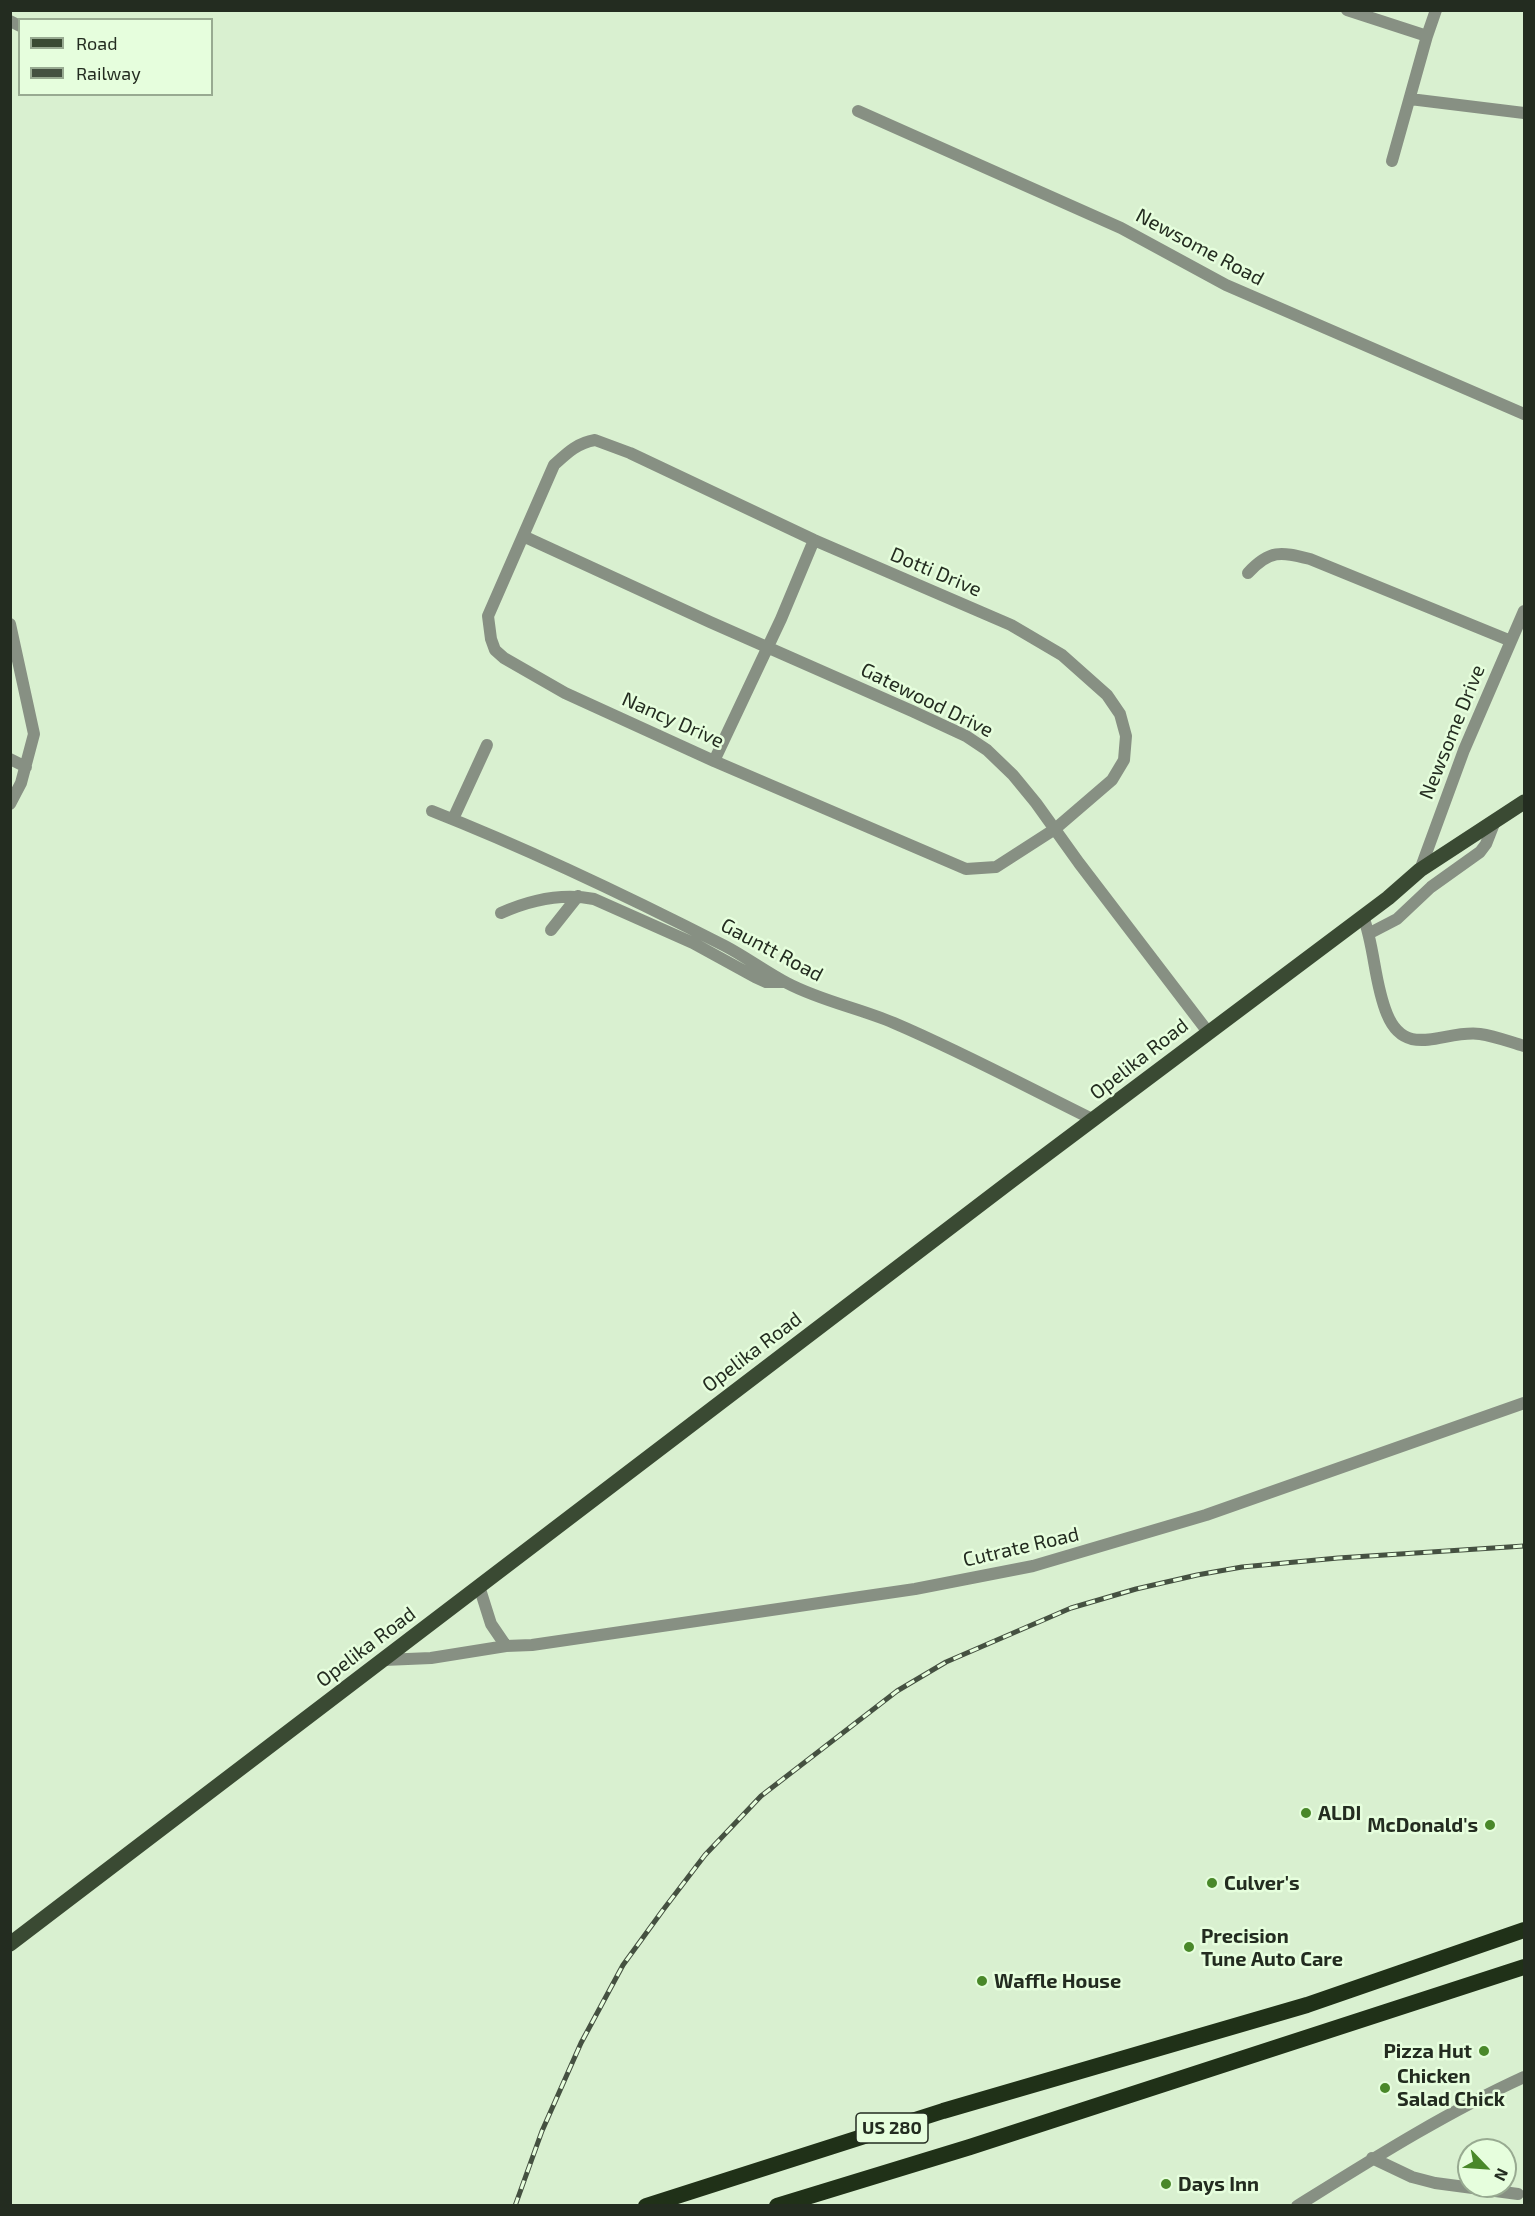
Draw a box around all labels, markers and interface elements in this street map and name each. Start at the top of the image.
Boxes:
legend [18,18,213,96]
text: Road [76,32,117,54]
text: Railway [76,62,141,84]
street label: Newsome Road [1132,203,1268,291]
street label: Dotti Drive [887,542,985,602]
street label: Gatewood Drive [857,658,997,742]
street label: Newsome Drive [1414,661,1490,803]
street label: Nancy Drive [618,687,728,753]
street label: Gauntt Road [717,913,827,987]
street label: Opelika Road [1085,1013,1193,1105]
street label: Opelika Road [698,1307,806,1397]
street label: Cutrate Road [961,1522,1081,1572]
street label: Opelika Road [312,1602,420,1692]
place label: ALDI [1318,1801,1361,1825]
marker: ALDI [1299,1806,1313,1820]
place label: McDonald's [1367,1813,1478,1837]
marker: McDonald's [1483,1818,1497,1832]
place label: Culver's [1224,1871,1299,1895]
marker: Culver's [1205,1876,1219,1890]
place label: Precision Tune Auto Care [1201,1924,1343,1971]
marker: Precision Tune Auto Care [1182,1940,1196,1954]
place label: Waffle House [994,1969,1121,1993]
marker: Waffle House [975,1974,989,1988]
place label: Pizza Hut [1383,2039,1472,2063]
marker: Pizza Hut [1477,2044,1491,2058]
place label: Chicken Salad Chick [1397,2064,1505,2111]
marker: Chicken Salad Chick [1378,2081,1392,2095]
road number: US 280 [856,2113,928,2143]
north arrow [1457,2138,1517,2198]
text: N [1491,2166,1513,2184]
place label: Days Inn [1178,2172,1259,2196]
marker: Days Inn [1159,2177,1173,2191]

